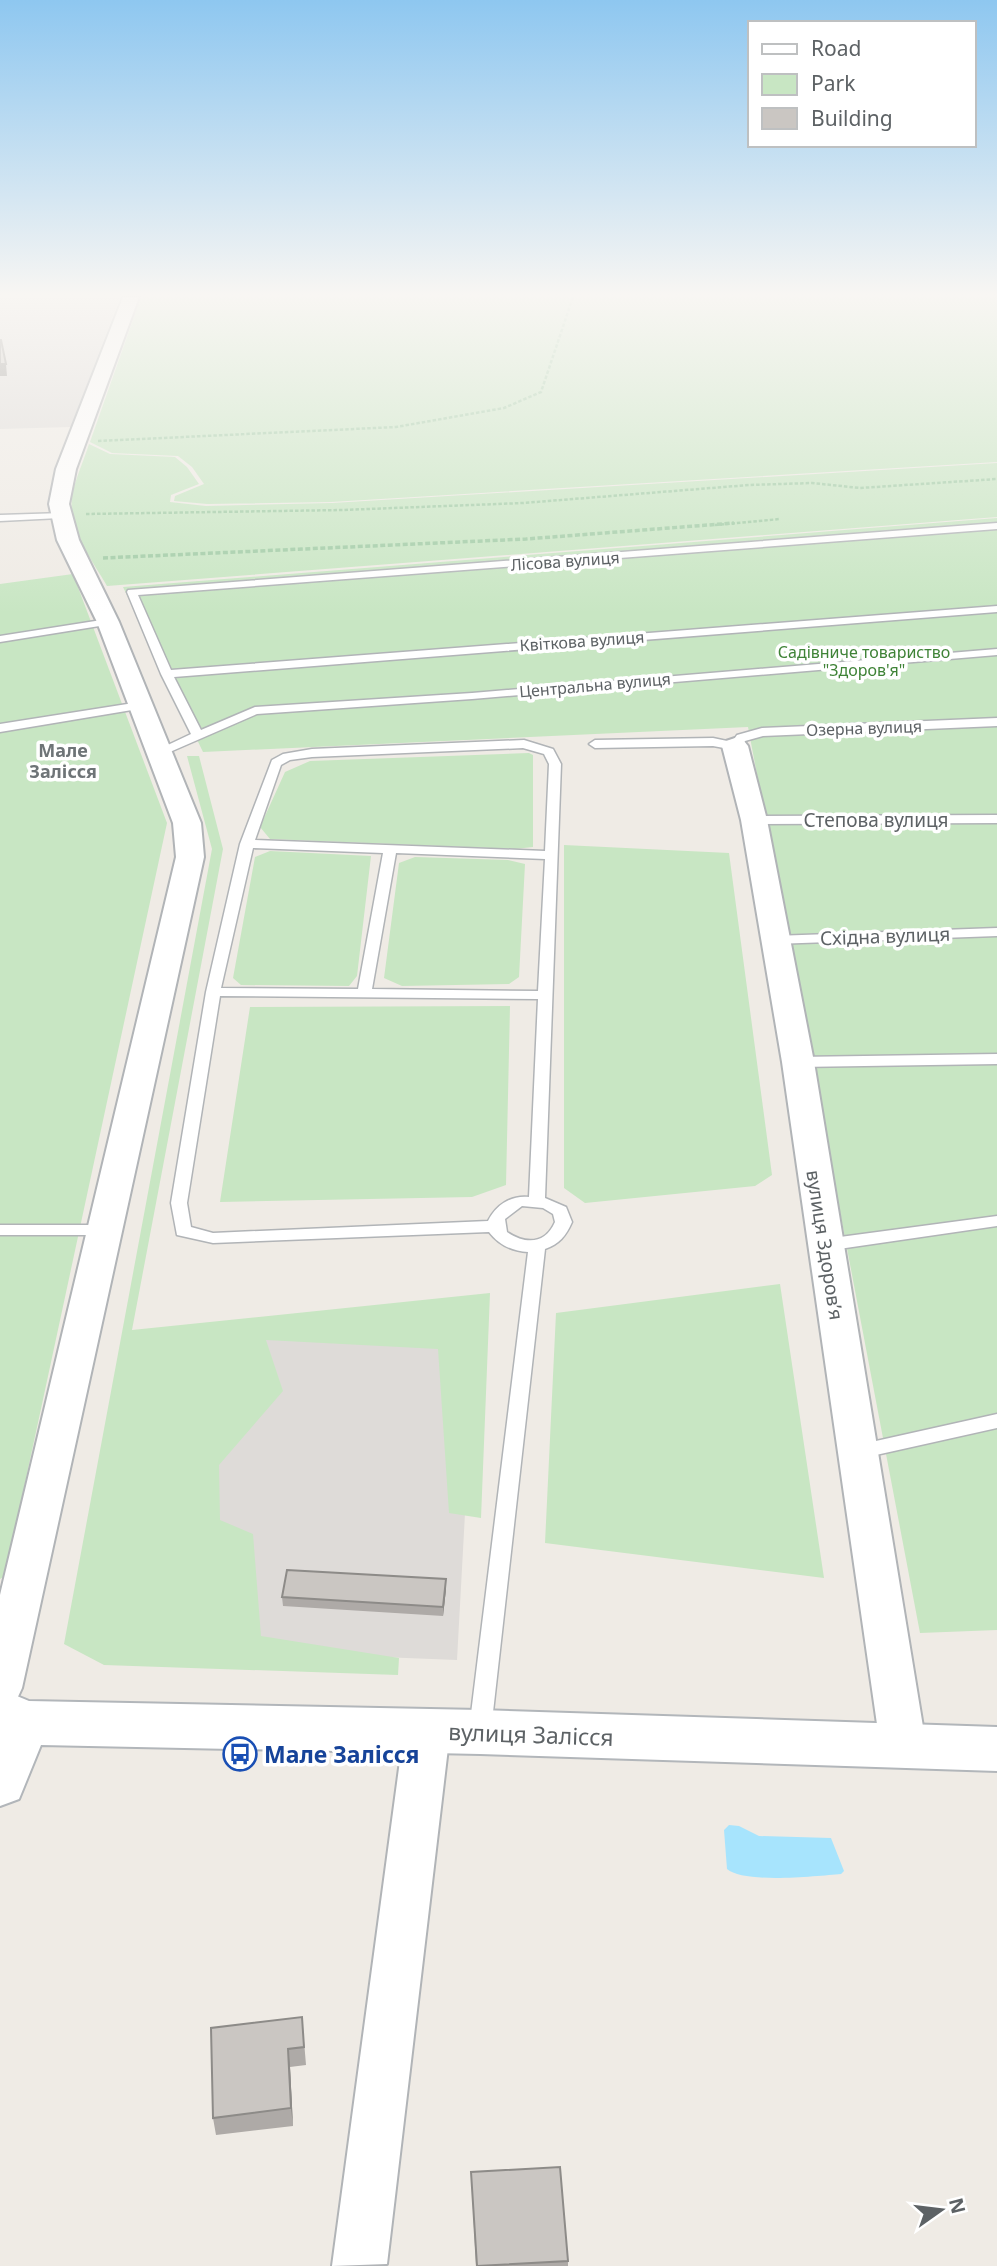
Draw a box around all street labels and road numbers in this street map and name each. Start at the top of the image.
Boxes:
street label: Лісова вулиця [510,546,620,576]
street label: Квіткова вулиця [519,626,645,656]
street label: Центральна вулиця [518,667,672,703]
street label: Озерна вулиця [806,715,922,741]
street label: Степова вулиця [803,807,949,833]
street label: Східна вулиця [819,921,951,951]
street label: вулиця Здоровʼя [800,1168,850,1322]
street label: вулиця Залісся [448,1715,614,1753]

